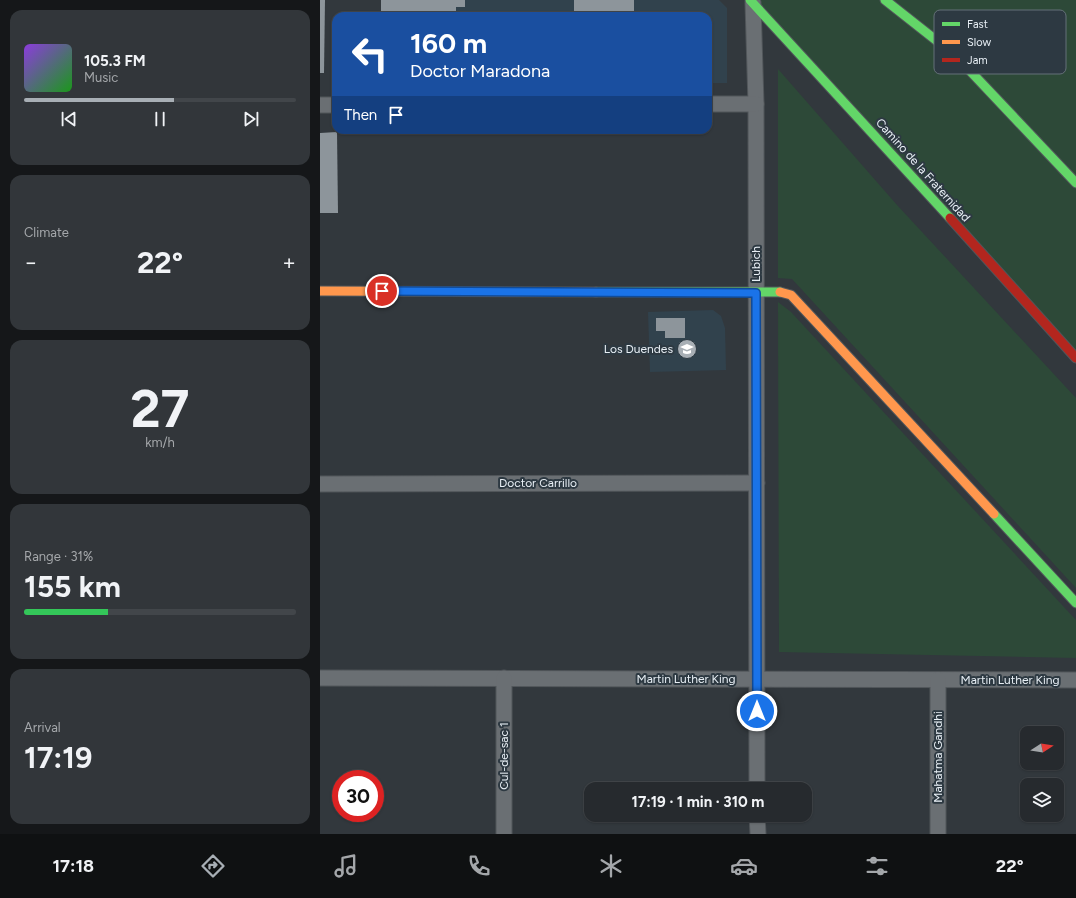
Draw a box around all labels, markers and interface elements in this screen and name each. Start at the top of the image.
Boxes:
legend [934,10,1066,74]
text: Fast [967,18,988,31]
text: 160 m [410,26,487,60]
icon: left [344,28,396,80]
text: Slow [967,36,991,49]
text: 105.3 FM [84,52,146,70]
text: Jam [967,54,988,67]
text: Doctor Maradona [410,60,550,82]
text: Music [84,70,118,85]
icon: arrive [385,104,407,126]
text: Then [344,106,377,124]
icon: previous [58,108,80,130]
icon: pause [149,108,171,130]
icon: next [240,108,262,130]
street label: Camino de la Fraternidad [873,116,973,224]
text: Climate [24,225,69,240]
text: 22° [137,244,183,281]
street label: Lubich [749,246,763,282]
text: − [24,249,38,276]
text: + [282,249,296,276]
pin [365,274,399,308]
icon: arrive [371,280,393,302]
school or university icon: Los Duendes [676,338,698,360]
place label: Los Duendes [604,342,673,356]
text: 27 [130,378,190,440]
text: km/h [145,435,175,450]
street label: Doctor Carrillo [499,476,577,490]
text: Range · 31% [24,549,93,564]
text: 155 km [24,568,121,605]
street label: Martin Luther King [637,672,735,686]
street label: Martin Luther King [961,673,1059,687]
position arrow [736,690,778,732]
street label: Mahatma Gandhi [931,711,945,803]
text: Arrival [24,720,61,735]
street label: Cul-de-sac 1 [497,722,511,790]
north arrow [1020,726,1064,770]
map controls [1020,726,1064,822]
text: 17:19 [24,739,92,776]
speed limit sign: 30 [332,770,384,822]
button: layers [1020,778,1064,822]
text: 17:19 · 1 min · 310 m [632,793,764,811]
icon: directions [199,852,227,880]
icon: music [332,852,360,880]
icon: phone [465,852,493,880]
icon: climate [597,852,625,880]
icon: car [730,852,758,880]
icon: filters [863,852,891,880]
text: 17:18 [52,855,94,877]
text: 22° [996,855,1024,877]

